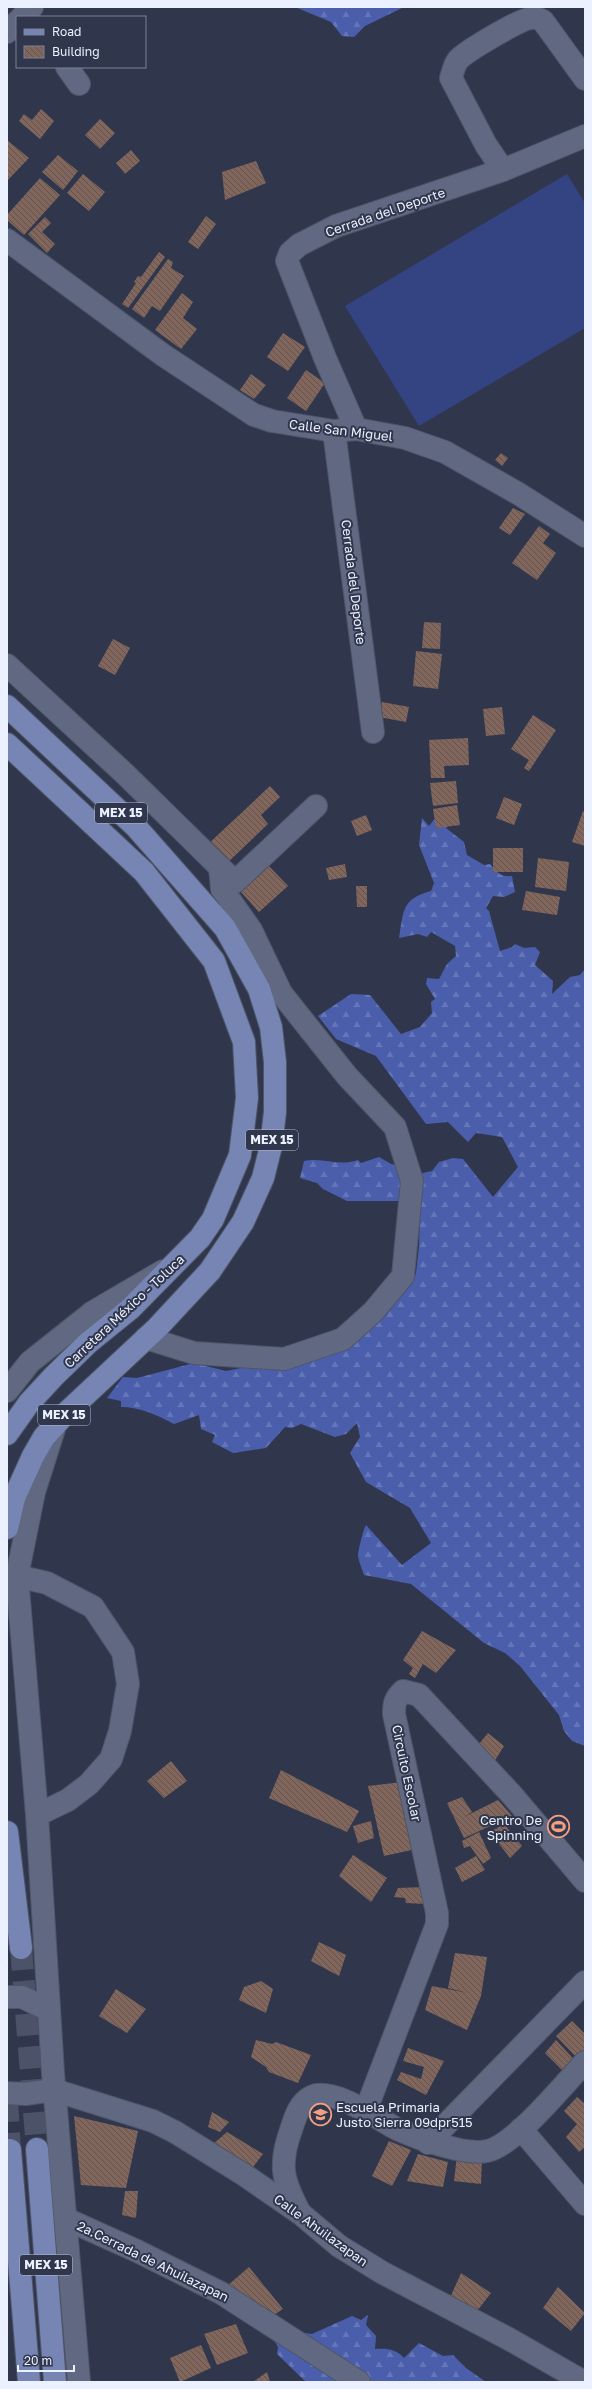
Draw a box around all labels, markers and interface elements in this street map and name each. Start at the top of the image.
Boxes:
legend [16,16,146,68]
text: Road [52,24,81,39]
text: Building [52,44,100,59]
street label: Cerrada del Deporte [323,184,447,240]
street label: Calle San Miguel [288,416,394,444]
street label: Cerrada del Deporte [338,519,370,645]
road number: MEX 15 [95,803,147,823]
road number: MEX 15 [246,1130,298,1150]
street label: Carretera México - Toluca [61,1251,187,1371]
road number: MEX 15 [38,1405,90,1425]
street label: Circuito Escolar [389,1723,425,1823]
place label: Centro De Spinning [480,1812,542,1843]
sports icon: Centro De Spinning [545,1814,571,1840]
place label: Escuela Primaria Justo Sierra 09dpr515 [336,2099,473,2130]
school or university icon: Escuela Primaria Justo Sierra 09dpr515 [308,2101,334,2127]
street label: Calle Ahuilazapan [271,2191,371,2269]
street label: 2a.Cerrada de Ahuilazapan [75,2217,231,2305]
road number: MEX 15 [20,2255,72,2275]
scale bar [18,2347,74,2373]
text: 20 m [24,2353,52,2368]

